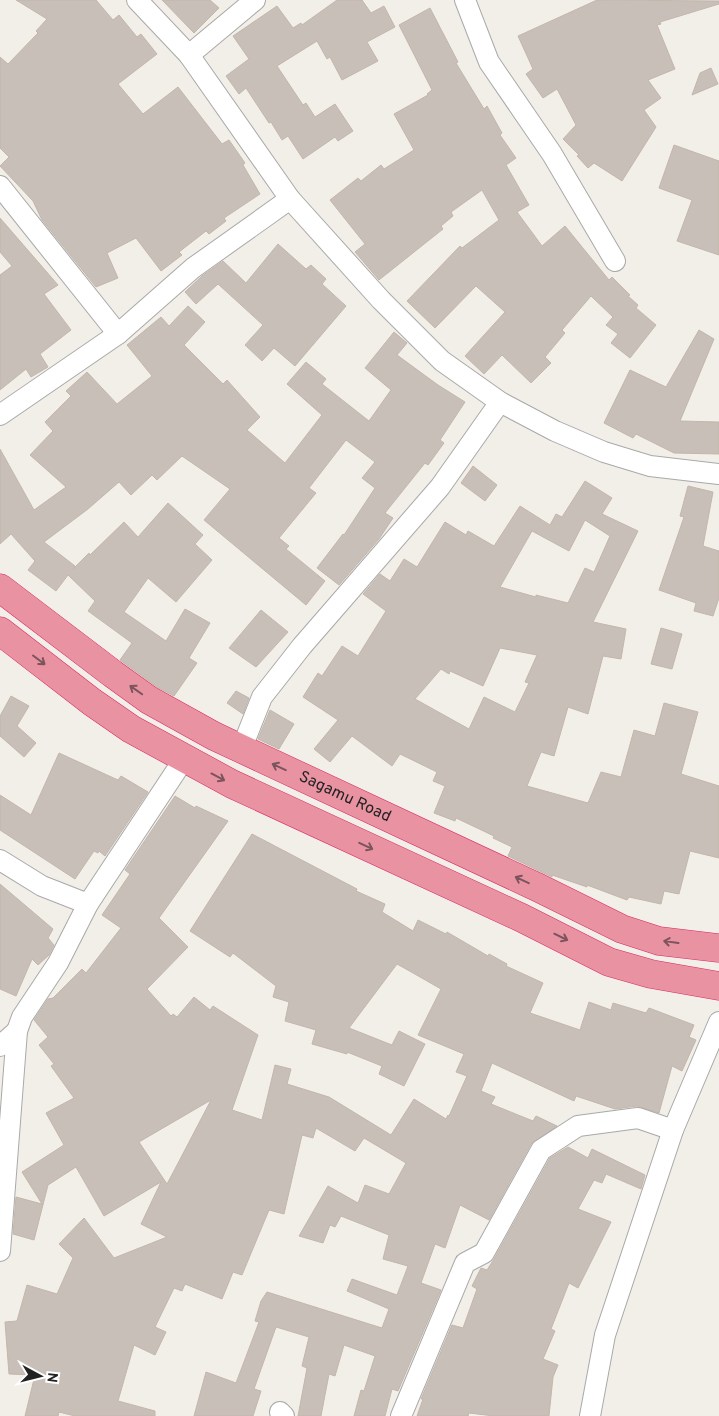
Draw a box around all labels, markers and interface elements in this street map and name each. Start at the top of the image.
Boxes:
one-way arrow [32,655,46,665]
one-way arrow [129,685,143,695]
one-way arrow [272,762,287,772]
street label: Sagamu Road [295,767,394,827]
one-way arrow [211,772,226,782]
one-way arrow [358,842,373,851]
one-way arrow [515,874,530,884]
one-way arrow [553,932,568,942]
one-way arrow [663,937,679,947]
north arrow [15,1351,65,1401]
text: N [42,1371,60,1383]

